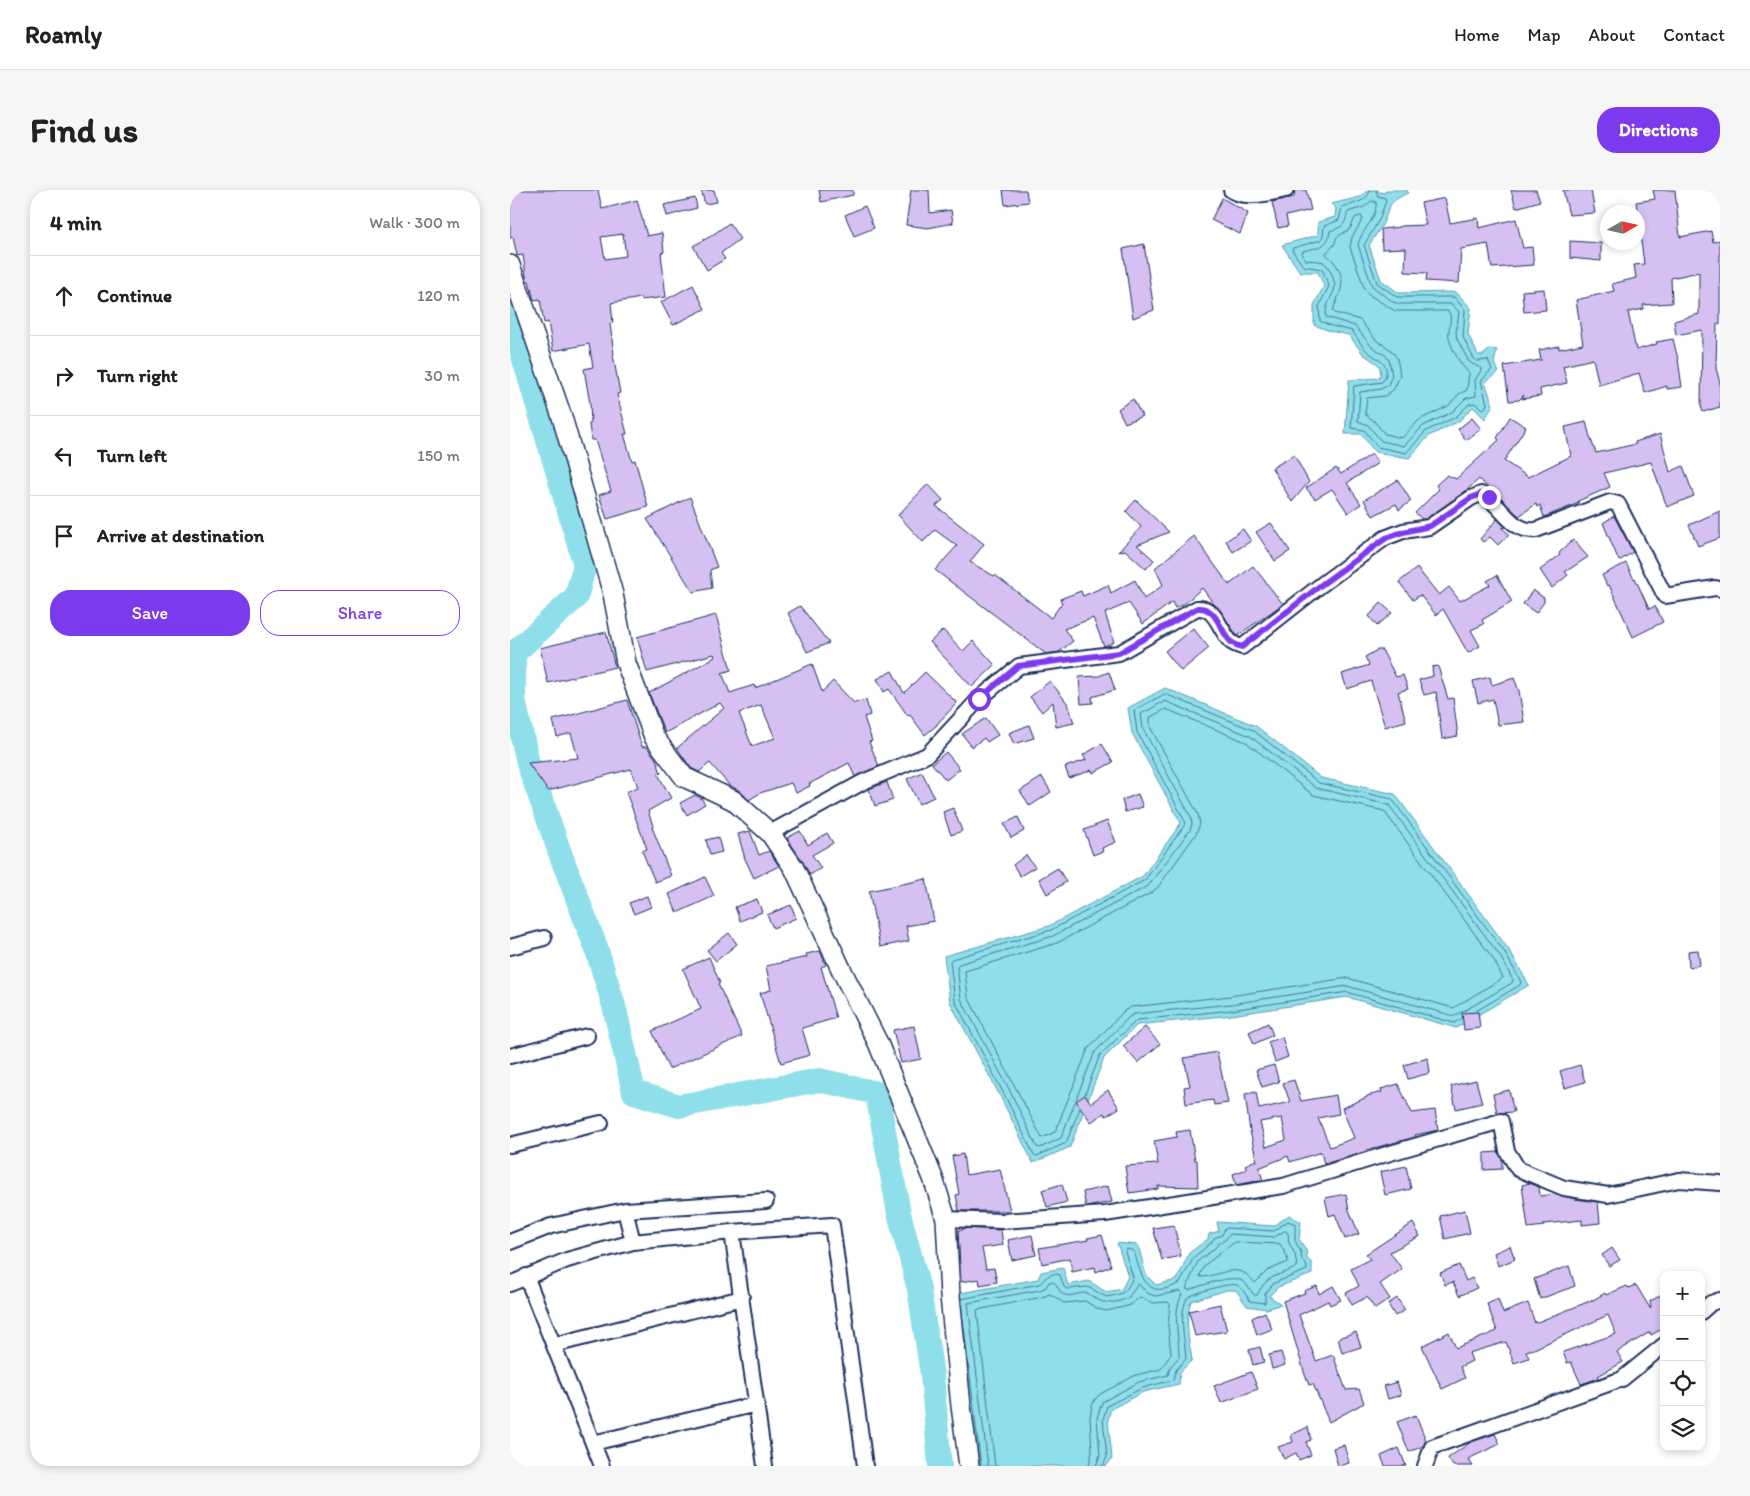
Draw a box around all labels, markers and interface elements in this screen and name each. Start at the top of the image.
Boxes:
text: Roamly [25,20,102,49]
text: Home [1454,24,1500,46]
text: Map [1528,24,1561,46]
text: About [1589,24,1635,46]
text: Contact [1663,24,1725,46]
button: Directions [1597,107,1720,153]
text: Find us [30,109,138,151]
north arrow [1600,205,1645,250]
text: 4 min [50,210,102,235]
text: Walk · 300 m [369,213,460,232]
icon: ahead [50,282,78,310]
text: Continue [97,284,172,307]
text: 120 m [417,286,460,305]
icon: right [50,362,78,390]
text: Turn right [97,364,178,387]
text: 30 m [424,366,460,385]
icon: left [50,442,78,470]
text: Turn left [97,444,167,467]
text: 150 m [417,446,460,465]
route end [1478,486,1501,509]
icon: arrive [50,522,78,550]
text: Arrive at destination [97,524,264,547]
button: Save [50,590,250,636]
button: Share [260,590,460,636]
route start [968,688,991,711]
map controls [1660,1271,1705,1451]
button: + [1660,1271,1705,1316]
button: − [1660,1316,1705,1361]
button: locate [1660,1361,1705,1406]
button: layers [1660,1406,1705,1451]

